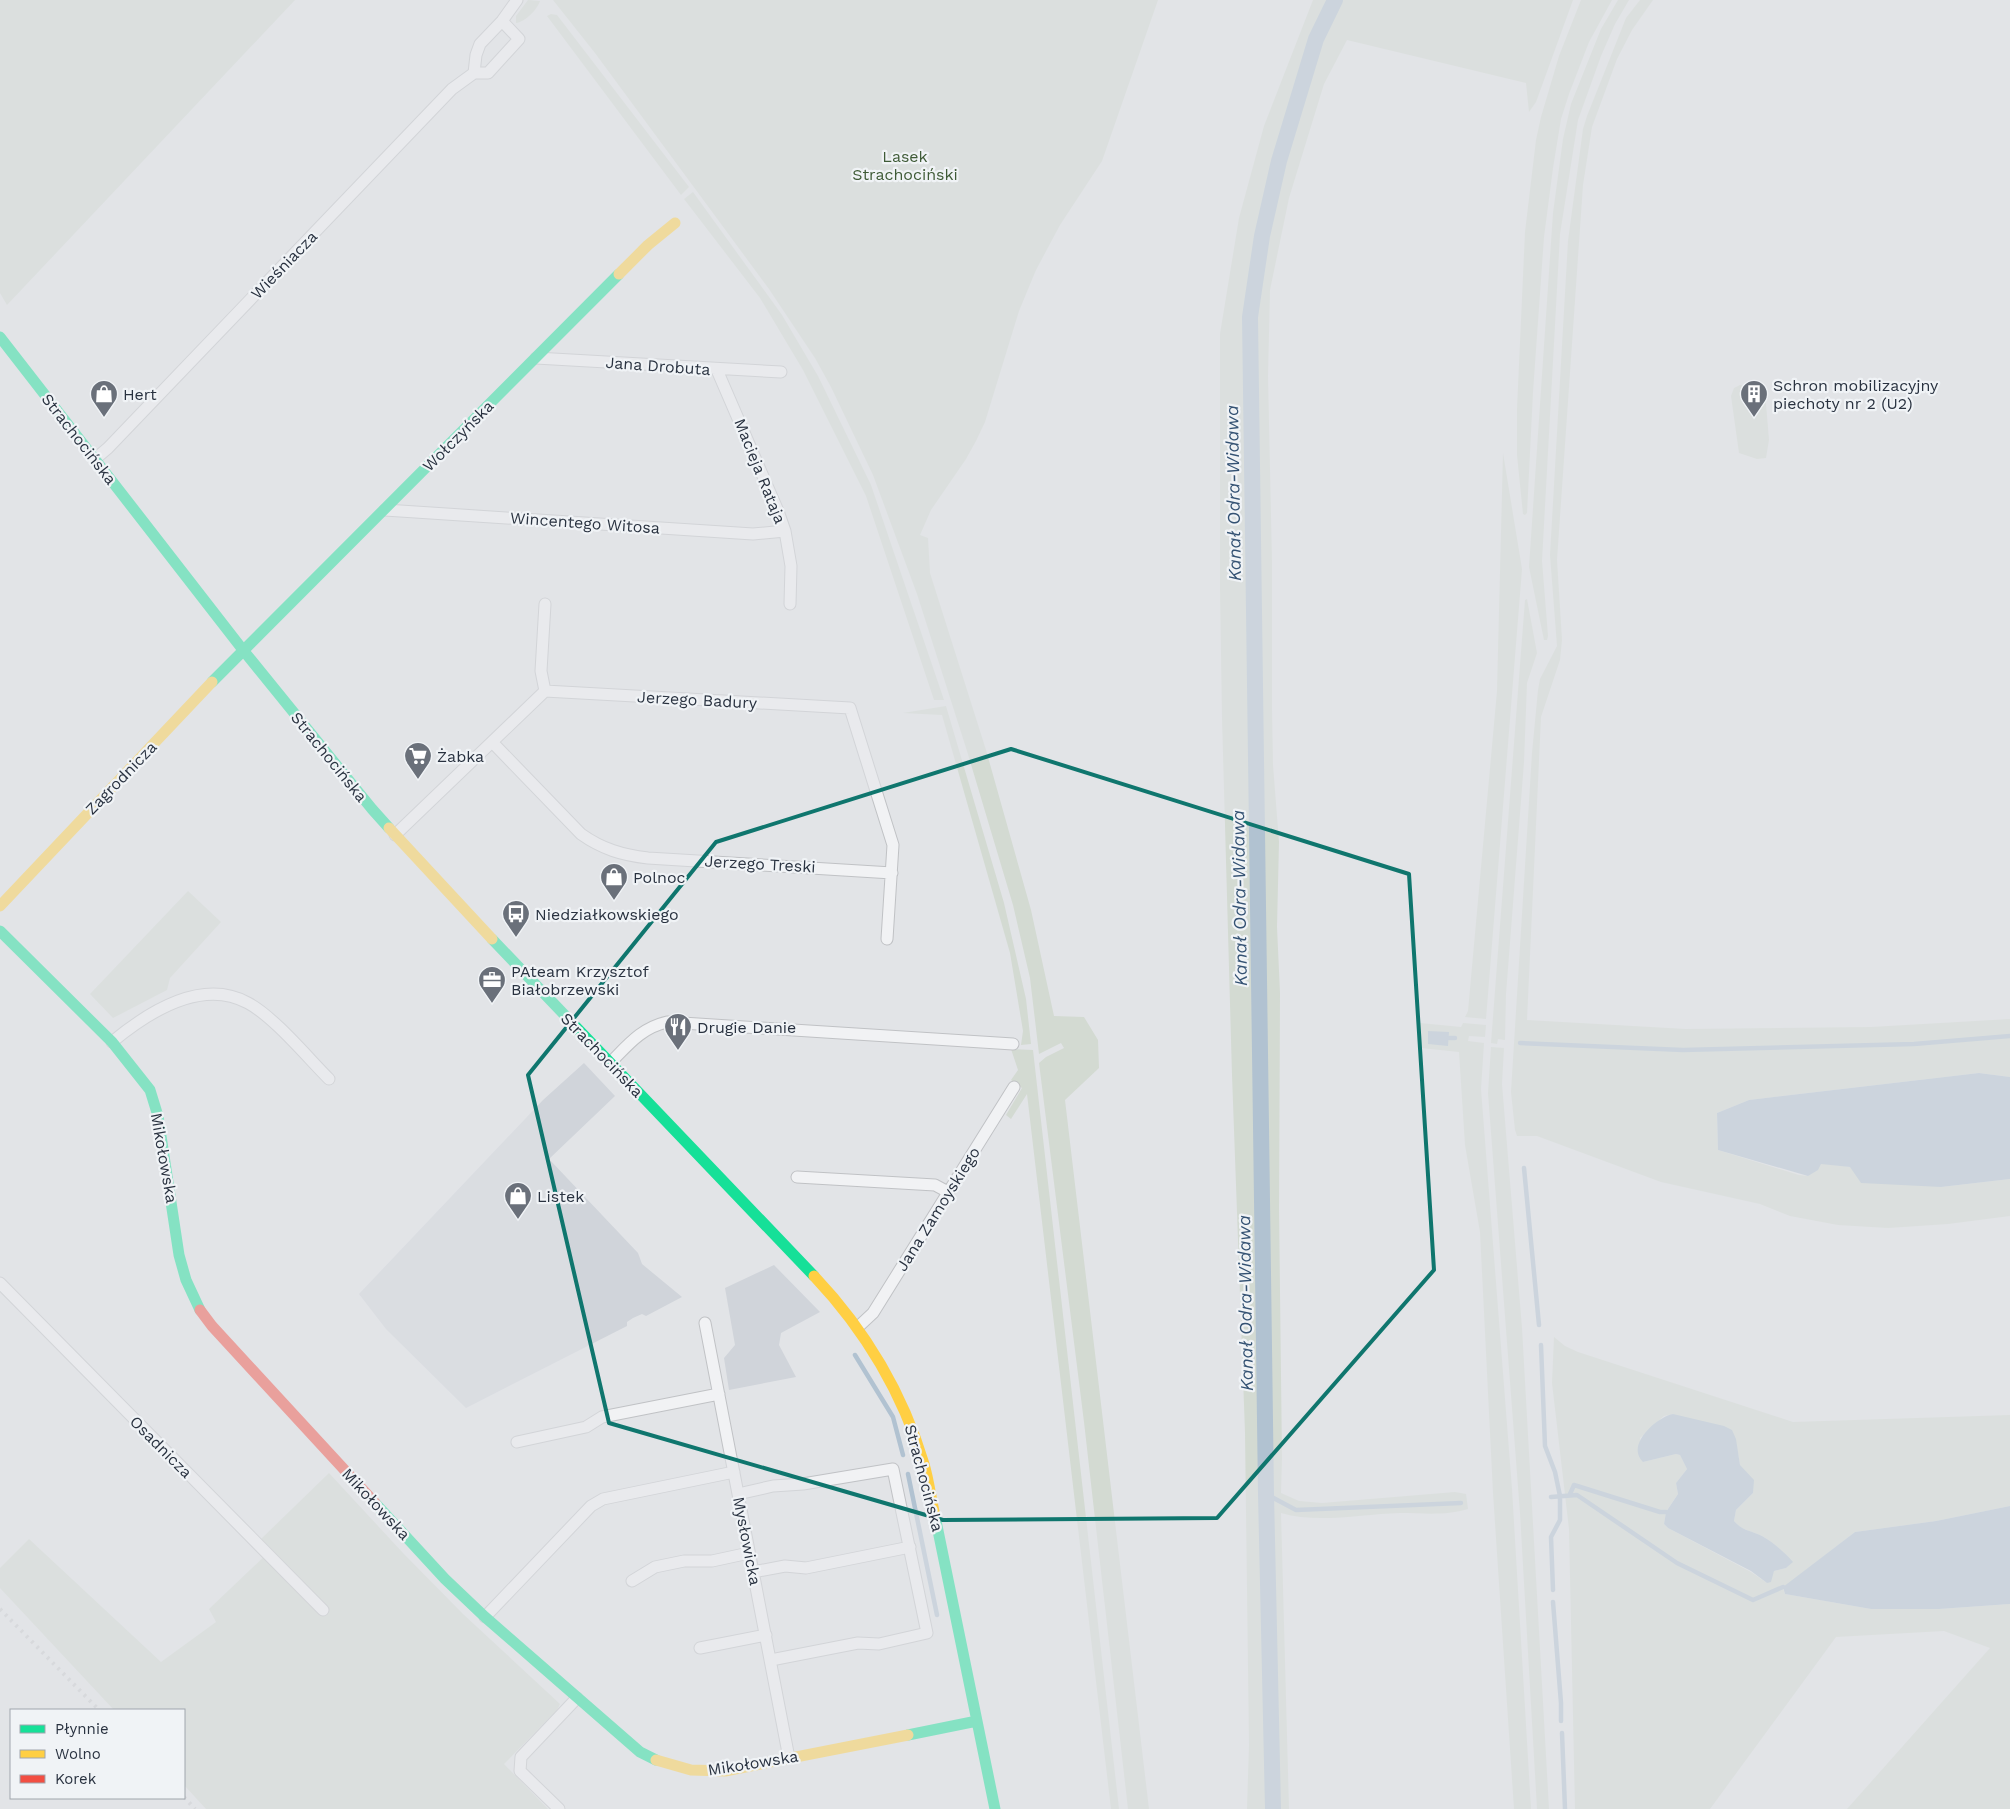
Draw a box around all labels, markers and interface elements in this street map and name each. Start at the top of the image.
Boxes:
park label: Lasek Strachociński [852,147,958,184]
street label: Wieśniacza [247,227,321,303]
street label: Jana Drobuta [605,353,711,379]
place label: Schron mobilizacyjny piechoty nr 2 (U2) [1773,376,1939,413]
shop icon: Hert [89,379,119,418]
building icon: Schron mobilizacyjny piechoty nr 2 (U2) [1739,379,1769,418]
place label: Hert [123,385,157,404]
street label: Strachocińska [38,390,120,488]
street label: Wołczyńska [419,397,497,475]
water label: Kanał Odra-Widawa [1221,405,1245,581]
street label: Macieja Rataja [730,416,790,526]
street label: Wincentego Witosa [509,508,661,538]
street label: Jerzego Badury [637,687,758,713]
street label: Strachocińska [287,708,371,806]
street label: Zagrodnicza [81,737,161,819]
supermarket icon: Żabka [403,741,433,780]
place label: Żabka [437,747,484,766]
water label: Kanał Odra-Widawa [1227,810,1251,986]
street label: Jerzego Treski [704,852,816,876]
shop icon: Polnoc [599,862,629,901]
place label: Polnoc [633,868,686,887]
bus stop icon: Niedziałkowskiego [501,899,531,938]
place label: Niedziałkowskiego [535,905,679,924]
place label: PAteam Krzysztof Białobrzewski [511,962,649,999]
office icon: PAteam Krzysztof Białobrzewski [477,965,507,1004]
street label: Strachocińska [557,1009,647,1101]
restaurant icon: Drugie Danie [663,1012,693,1051]
place label: Drugie Danie [697,1018,796,1037]
street label: Mikołowska [147,1111,181,1205]
street label: Jana Zamoyskiego [892,1143,984,1275]
shop icon: Listek [503,1181,533,1220]
place label: Listek [537,1187,584,1206]
water label: Kanał Odra-Widawa [1233,1215,1257,1391]
street label: Osadnicza [126,1412,196,1482]
street label: Strachocińska [901,1422,947,1534]
street label: Mikołowska [338,1464,414,1544]
street label: Mysłowicka [729,1495,765,1587]
legend [10,1709,185,1799]
text: Płynnie [55,1720,109,1738]
text: Wolno [55,1745,101,1763]
street label: Mikołowska [706,1746,800,1780]
text: Korek [55,1770,97,1788]

